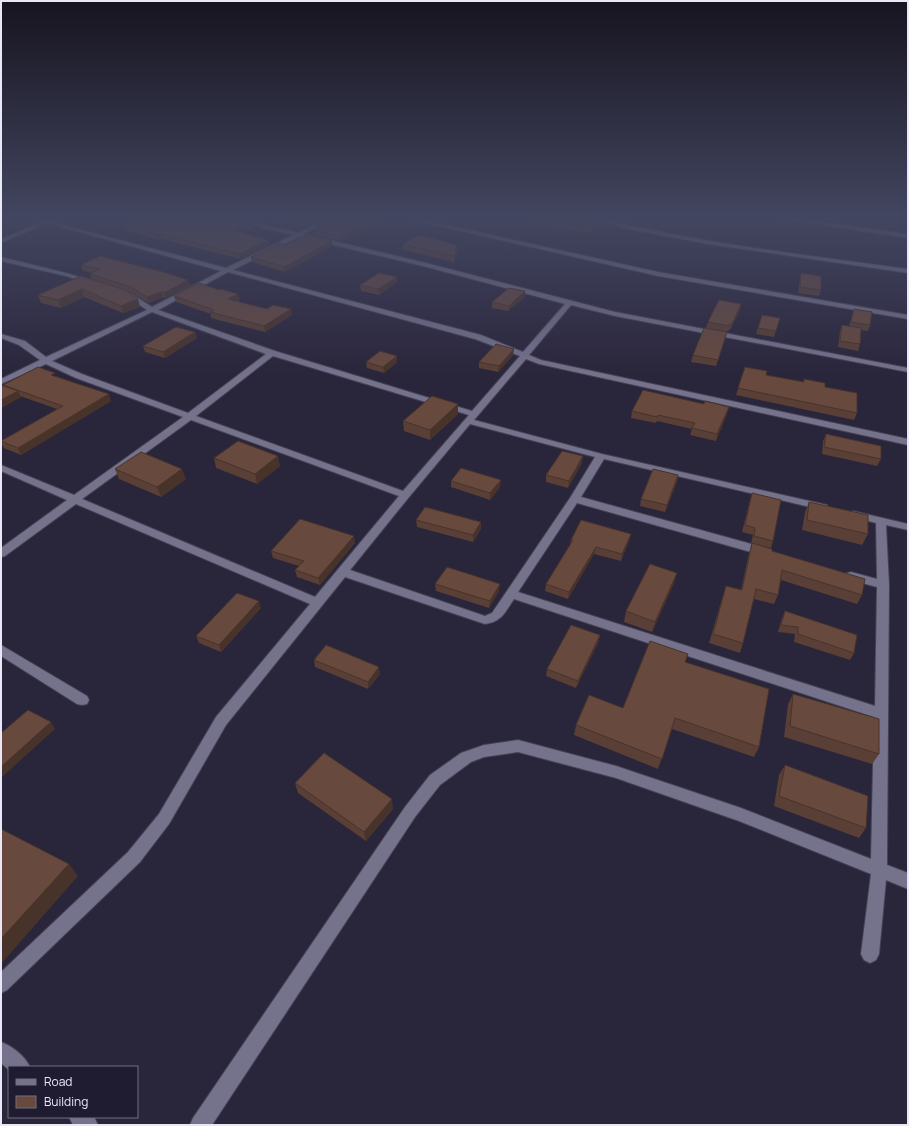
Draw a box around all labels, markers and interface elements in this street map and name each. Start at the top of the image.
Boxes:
legend [8,1066,138,1118]
text: Road [44,1073,72,1090]
text: Building [44,1093,88,1110]

